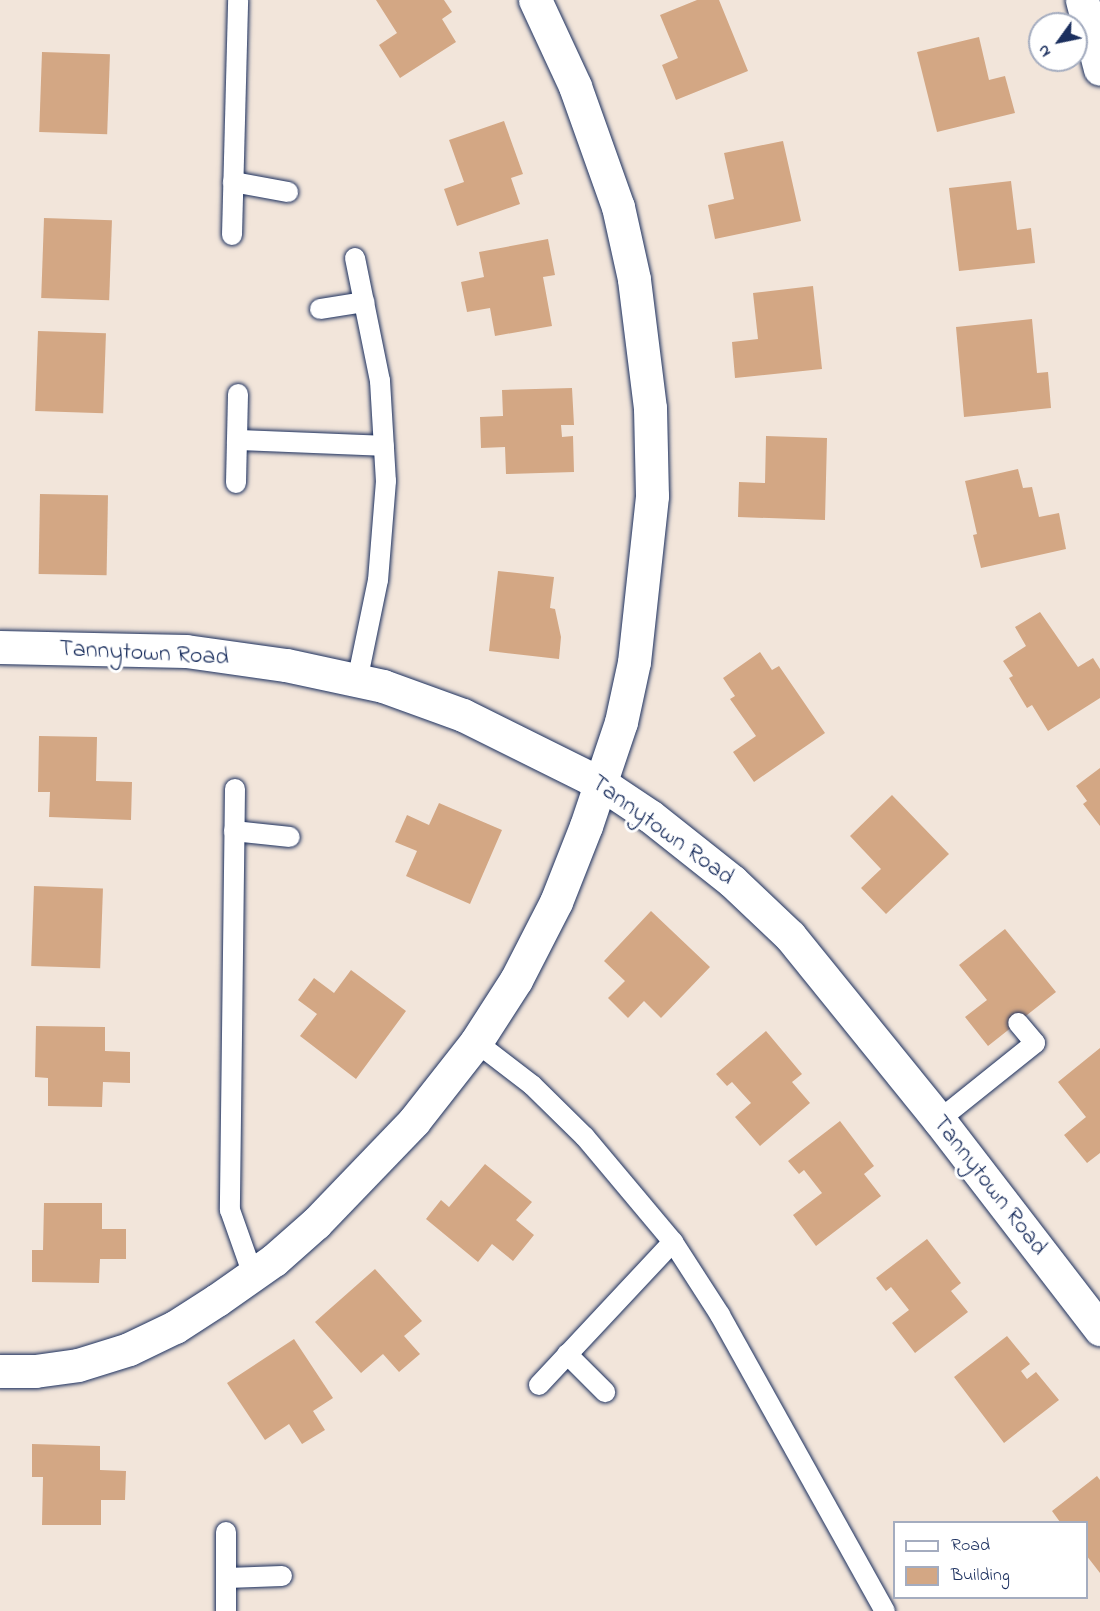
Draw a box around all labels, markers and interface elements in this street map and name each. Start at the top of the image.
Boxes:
north arrow [1028,12,1088,72]
text: N [1032,40,1058,62]
street label: Tannytown Road [58,635,230,673]
street label: Tannytown Road [585,769,739,893]
street label: Tannytown Road [925,1110,1053,1262]
legend [893,1521,1088,1599]
text: Road [951,1533,990,1559]
text: Building [951,1563,1010,1589]

